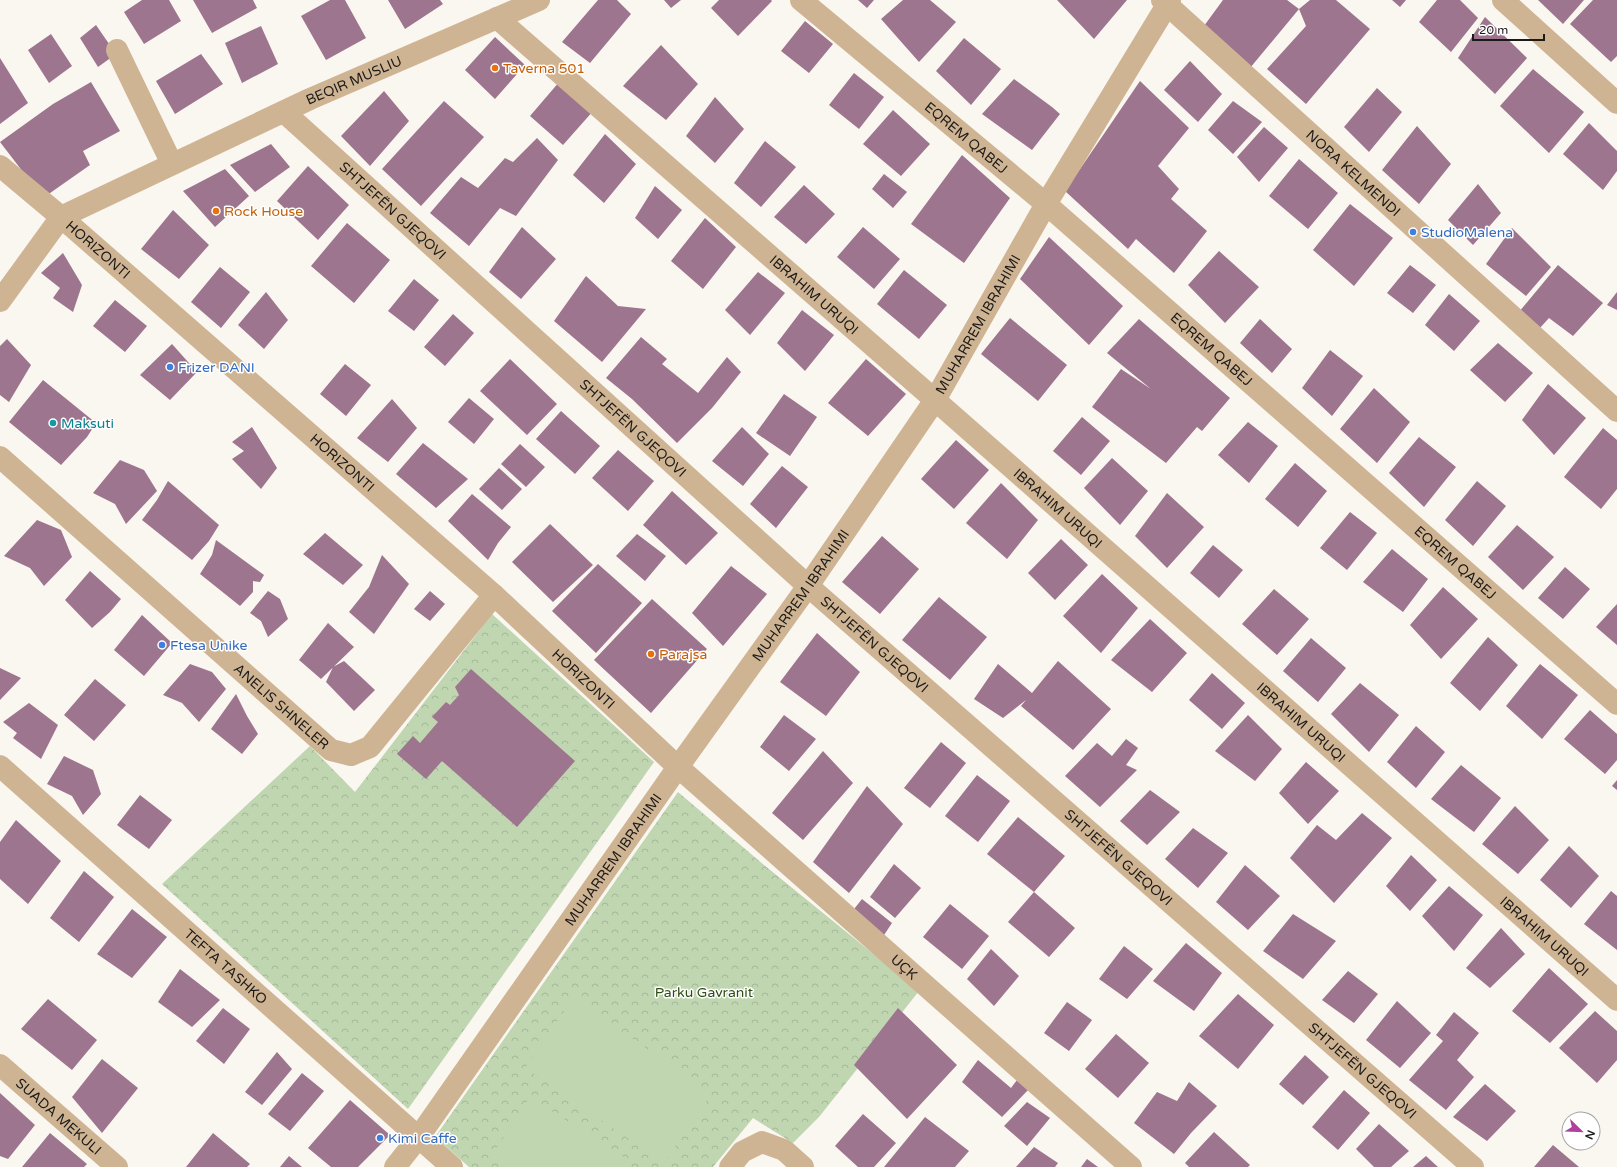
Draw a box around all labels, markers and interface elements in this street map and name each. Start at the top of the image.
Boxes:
scale bar [1473,16,1544,42]
text: 20 m [1479,23,1508,37]
street label: BEQIR MUSLIU [303,52,405,109]
place label: Taverna 501 [503,60,585,77]
marker: Taverna 501 [490,63,500,73]
street label: EQREM QABEJ [921,98,1011,177]
street label: NORA KELMENDI [1302,126,1404,220]
street label: SHTJEFËN GJEQOVI [336,158,449,264]
place label: Rock House [224,203,303,220]
marker: Rock House [211,206,221,216]
street label: HORIZONTI [62,217,134,283]
place label: StudioMalena [1421,224,1513,241]
marker: StudioMalena [1408,227,1418,237]
street label: IBRAHIM URUQI [766,252,862,338]
street label: MUHARREM IBRAHIMI [932,252,1024,397]
street label: EQREM QABEJ [1167,309,1256,390]
place label: Frizer DANI [178,359,255,376]
marker: Frizer DANI [165,362,175,372]
street label: SHTJEFËN GJEQOVI [576,376,690,481]
place label: Maksuti [61,415,114,432]
marker: Maksuti [48,418,58,428]
street label: HORIZONTI [306,430,378,496]
street label: IBRAHIM URUQI [1010,465,1106,552]
street label: EQREM QABEJ [1411,523,1499,603]
street label: MUHARREM IBRAHIMI [749,526,853,665]
street label: SHTJEFËN GJEQOVI [817,593,932,696]
place label: Ftesa Unike [170,637,247,654]
marker: Ftesa Unike [157,640,167,650]
street label: HORIZONTI [548,646,618,713]
place label: Parajsa [659,646,707,663]
marker: Parajsa [646,649,656,659]
street label: ANELIS SHNELER [230,660,332,753]
street label: IBRAHIM URUQI [1253,679,1349,766]
street label: MUHARREM IBRAHIMI [561,791,666,929]
street label: SHTJEFËN GJEQOVI [1061,806,1176,909]
street label: IBRAHIM URUQI [1496,893,1592,980]
street label: TEFTA TASHKO [181,925,271,1008]
street label: UÇK [887,951,921,983]
park label: Parku Gavranit [655,984,754,1001]
street label: SHTJEFËN GJEQOVI [1305,1019,1420,1123]
street label: SUADA MEKULI [12,1075,105,1159]
north arrow [1561,1111,1601,1151]
text: N [1582,1128,1597,1141]
place label: Kimi Caffe [388,1130,457,1147]
marker: Kimi Caffe [375,1133,385,1143]

